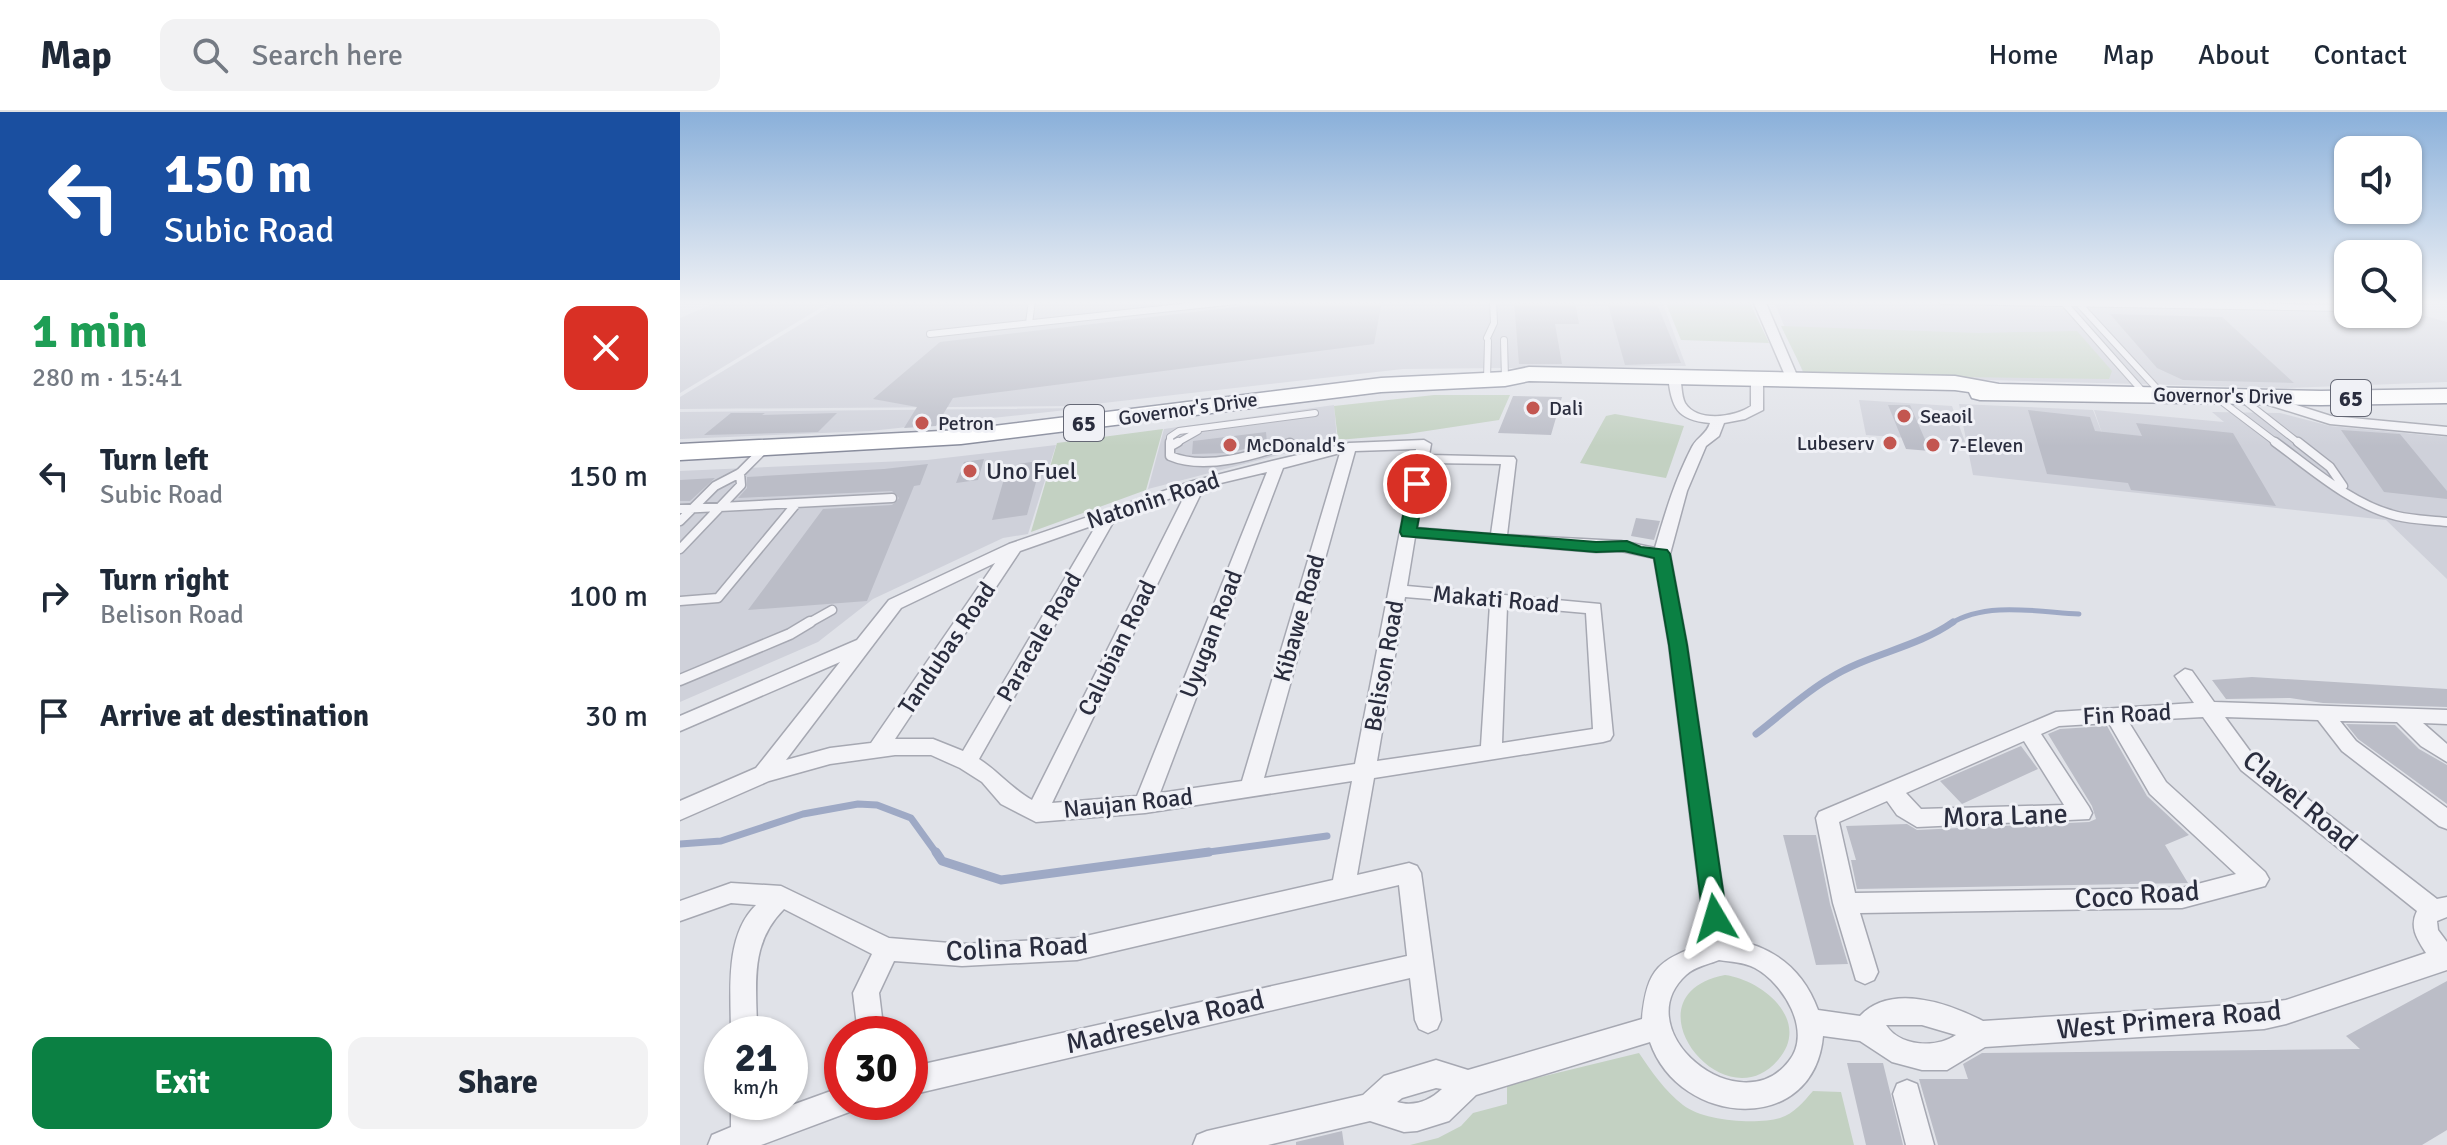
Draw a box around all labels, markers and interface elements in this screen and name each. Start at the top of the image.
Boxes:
search box [160,19,720,91]
text: Map [40,32,112,79]
icon: search [188,33,232,77]
text: Search here [252,37,403,74]
text: Home [1989,38,2058,72]
text: Map [2102,38,2154,72]
text: About [2198,38,2270,72]
text: Contact [2314,38,2407,72]
map controls [2334,136,2422,328]
button: sound [2334,136,2422,224]
text: 150 m [164,139,312,208]
icon: left [32,144,136,248]
text: Subic Road [164,208,334,253]
button: search [2334,240,2422,328]
text: 1 min [32,302,148,361]
button: close [564,306,648,390]
text: 280 m · 15:41 [32,362,183,394]
road number: 65 [2331,380,2371,416]
street label: Governor's Drive [2153,382,2293,410]
street label: Governor's Drive [1117,387,1259,431]
place label: Dali [1549,396,1583,421]
marker: Dali [1524,399,1542,417]
place label: Seaoil [1920,404,1973,429]
road number: 65 [1064,405,1104,441]
marker: Seaoil [1895,407,1913,425]
place label: Petron [938,411,994,436]
marker: Petron [913,414,931,432]
place label: Lubeserv [1797,431,1874,456]
place label: McDonald's [1246,433,1345,458]
place label: 7-Eleven [1949,433,2023,458]
marker: Lubeserv [1881,434,1899,452]
marker: McDonald's [1221,436,1239,454]
marker: 7-Eleven [1924,436,1942,454]
text: Turn left [100,442,209,479]
pin [1383,450,1451,518]
icon: left [32,454,76,498]
place label: Uno Fuel [986,456,1077,486]
text: 150 m [569,458,648,495]
marker: Uno Fuel [961,462,979,480]
icon: arrive [1395,462,1439,506]
street label: Natonin Road [1083,464,1223,536]
text: Subic Road [100,479,223,511]
street label: Kibawe Road [1267,551,1331,685]
text: Turn right [100,562,229,599]
street label: Uyugan Road [1173,566,1249,702]
street label: Paracale Road [990,567,1088,707]
icon: right [32,574,76,618]
street label: Calubian Road [1071,575,1163,721]
street label: Tandubas Road [892,576,1002,720]
text: 100 m [569,578,648,615]
street label: Makati Road [1431,579,1561,619]
street label: Belison Road [1358,598,1410,734]
text: Belison Road [100,599,244,631]
icon: arrive [32,694,76,738]
street label: Fin Road [2082,697,2172,731]
text: Arrive at destination [100,698,369,735]
text: 30 m [585,698,648,735]
street label: Clavel Road [2236,743,2364,859]
street label: Naujan Road [1062,781,1194,825]
street label: Mora Lane [1942,797,2068,835]
street label: Coco Road [2073,874,2201,916]
position arrow [1673,876,1757,960]
street label: Colina Road [945,927,1089,969]
street label: Madreselva Road [1063,983,1267,1061]
street label: West Primera Road [2055,993,2283,1047]
speed limit sign: 30 [824,1016,928,1120]
text: 21 [734,1033,778,1083]
button: Exit [32,1037,332,1129]
button: Share [348,1037,648,1129]
text: km/h [733,1075,779,1100]

